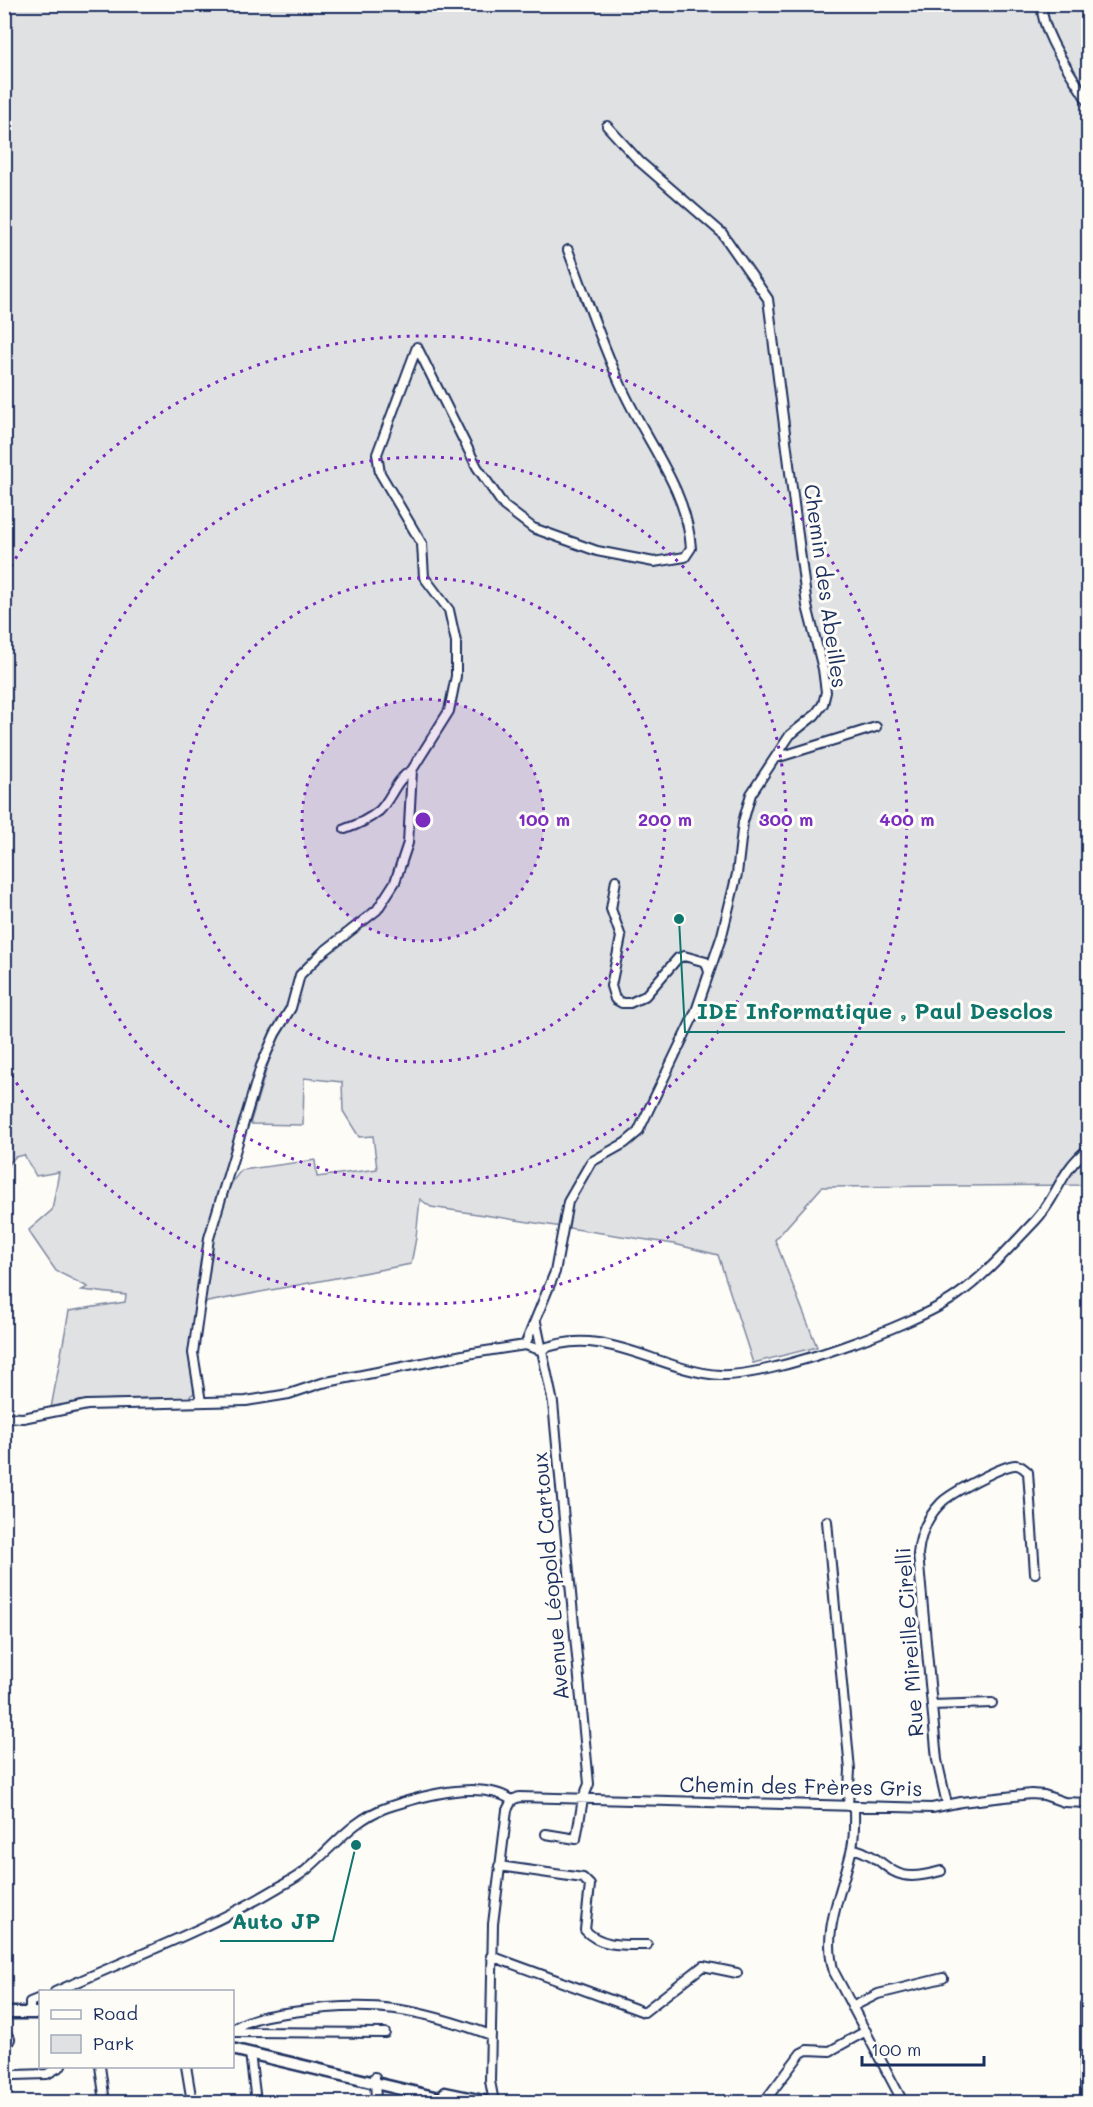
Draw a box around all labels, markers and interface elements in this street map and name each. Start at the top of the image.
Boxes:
street label: Chemin des Abeilles [799,482,854,690]
text: 100 m [518,807,570,831]
text: 200 m [638,807,692,831]
text: 300 m [759,807,813,831]
text: 400 m [879,807,935,831]
centre of rings [413,810,433,830]
callout: IDE Informatique , Paul Desclos [685,992,1065,1032]
text: IDE Informatique , Paul Desclos [697,996,1053,1025]
street label: Avenue Léopold Cartoux [525,1451,574,1701]
street label: Rue Mireille Cirelli [888,1546,929,1738]
street label: Chemin des Frères Gris [679,1770,923,1801]
callout: Auto JP [220,1901,333,1941]
text: Auto JP [232,1906,320,1935]
legend [39,1990,234,2068]
text: Road [93,2001,138,2025]
scale bar [862,2029,984,2067]
text: Park [93,2031,134,2055]
text: 100 m [871,2037,921,2061]

